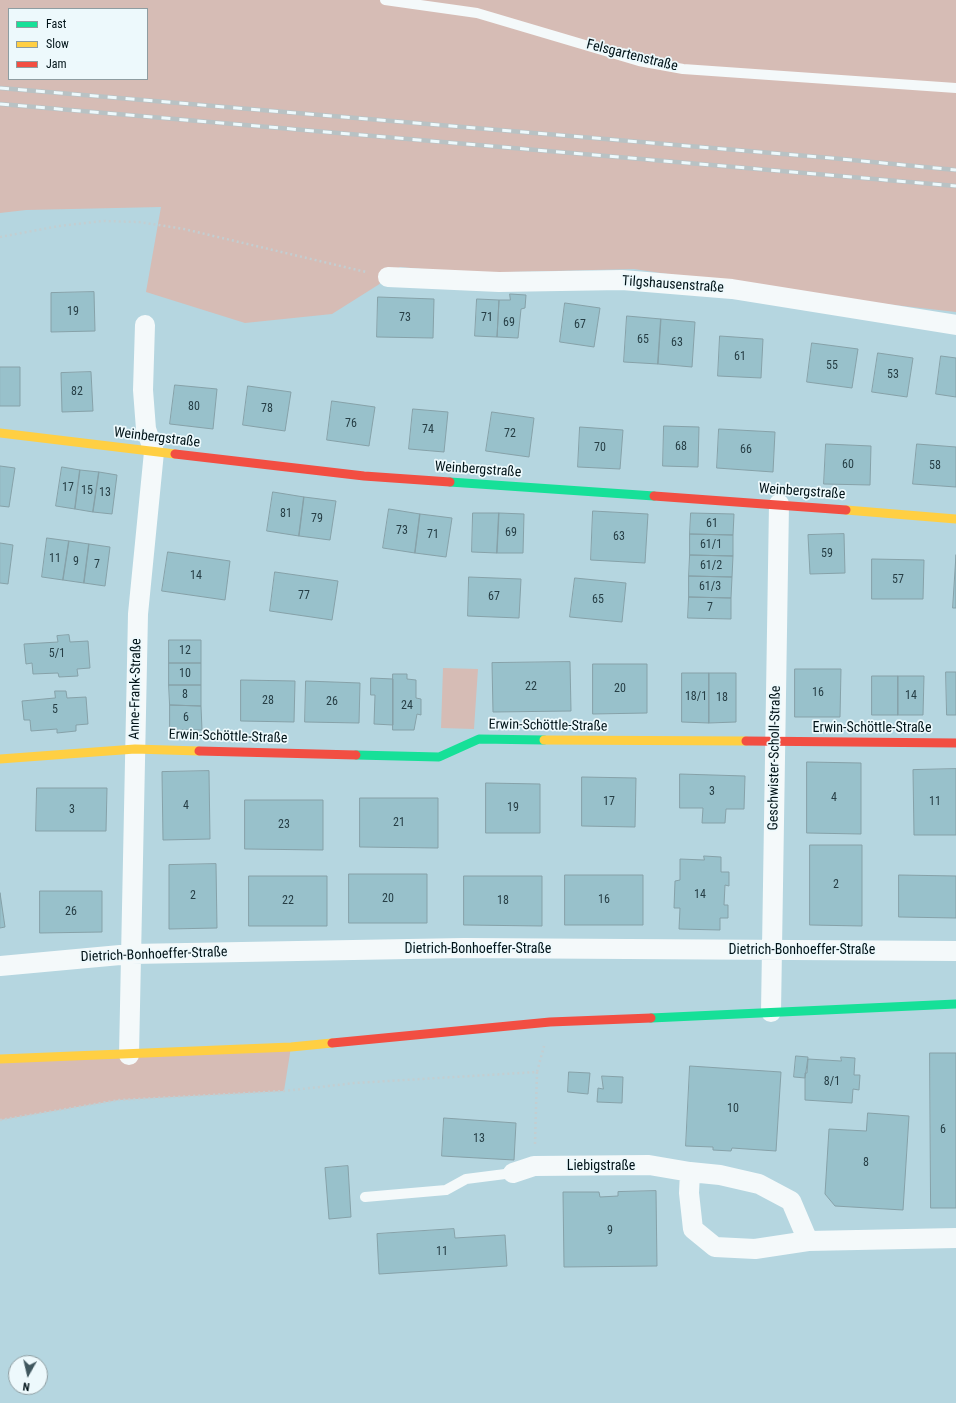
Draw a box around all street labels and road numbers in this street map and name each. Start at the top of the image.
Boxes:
street label: Felsgartenstraße [585,37,679,75]
street label: Tilgshausenstraße [622,273,724,297]
street label: Weinbergstraße [113,424,201,452]
street label: Weinbergstraße [434,459,522,481]
street label: Weinbergstraße [758,481,846,503]
street label: Anne-Frank-Straße [127,638,145,740]
street label: Geschwister-Scholl-Straße [765,685,785,831]
street label: Erwin-Schöttle-Straße [488,717,608,735]
street label: Erwin-Schöttle-Straße [813,720,931,736]
street label: Erwin-Schöttle-Straße [168,727,288,747]
street label: Dietrich-Bonhoeffer-Straße [405,941,551,957]
street label: Dietrich-Bonhoeffer-Straße [729,942,875,958]
street label: Dietrich-Bonhoeffer-Straße [80,944,228,966]
street label: Liebigstraße [567,1158,635,1174]

